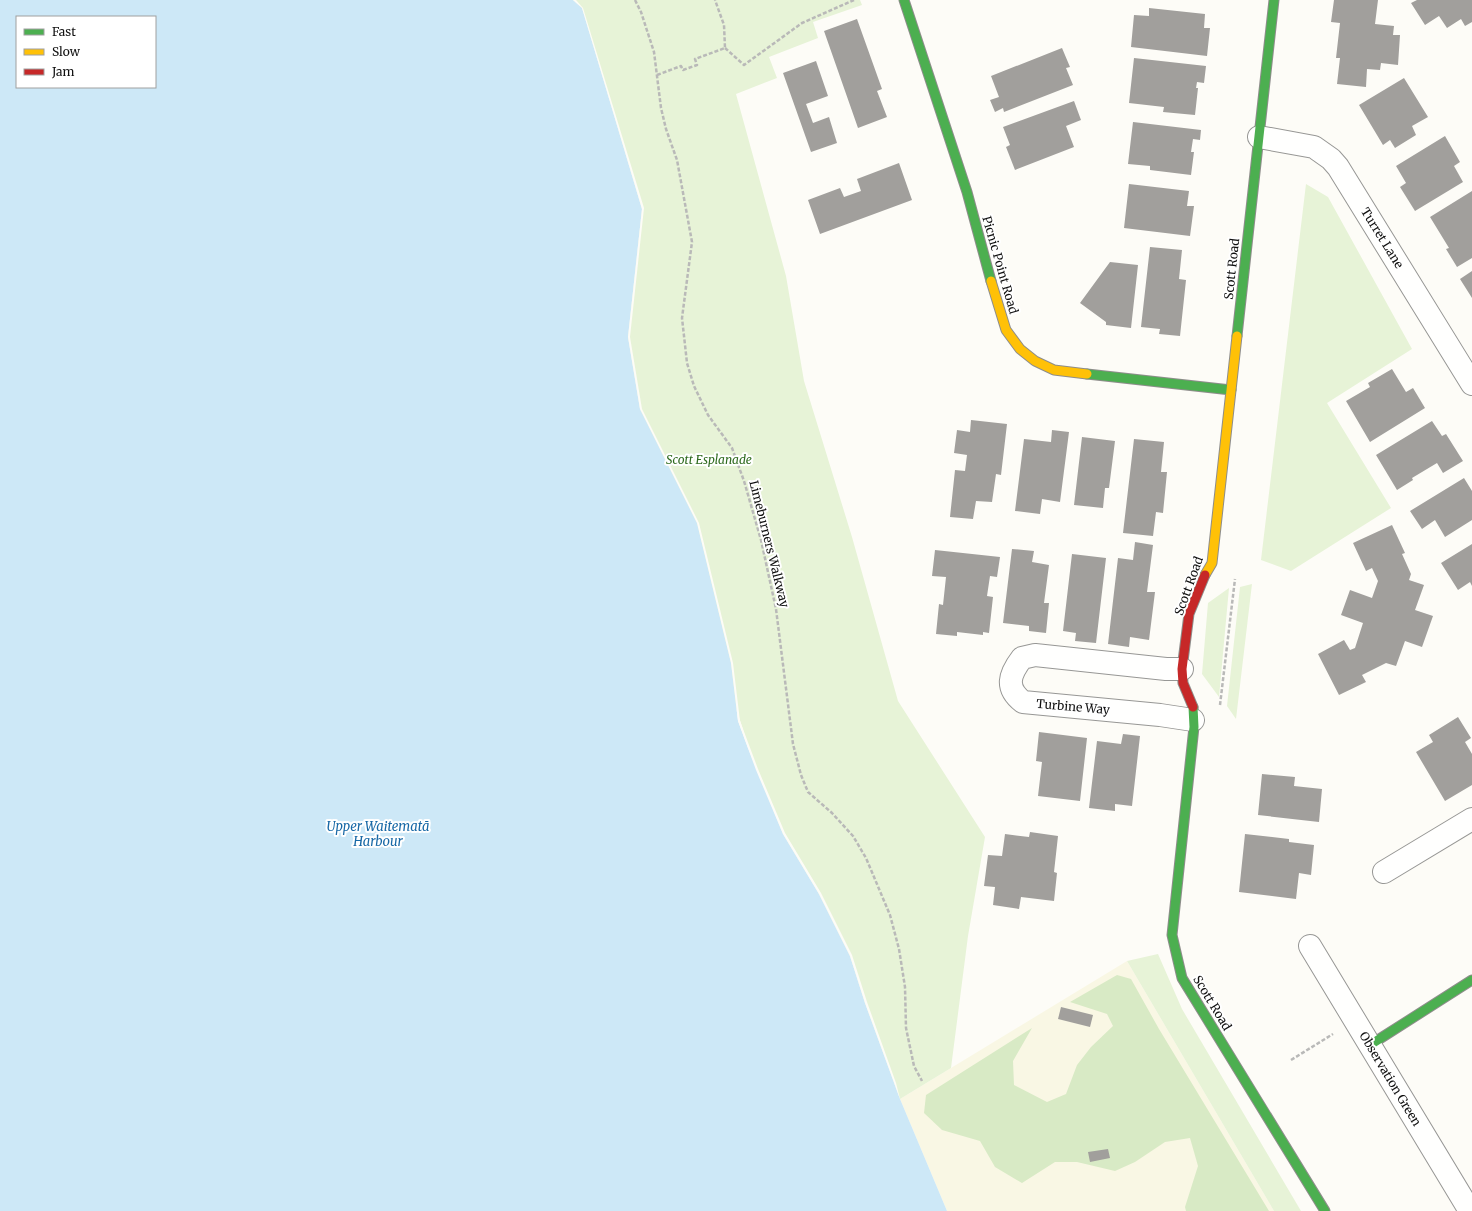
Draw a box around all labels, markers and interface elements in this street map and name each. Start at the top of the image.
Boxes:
legend [16,16,156,88]
text: Fast [52,24,76,39]
text: Slow [52,44,81,59]
text: Jam [51,64,75,79]
street label: Turret Lane [1358,205,1407,271]
street label: Picnic Point Road [979,214,1022,315]
street label: Scott Road [1221,238,1242,300]
park label: Scott Esplanade [666,452,752,467]
street label: Limeburners Walkway [746,479,793,609]
street label: Scott Road [1171,554,1206,617]
street label: Turbine Way [1036,696,1110,717]
water label: Upper Waitematā Harbour [327,818,429,850]
street label: Scott Road [1190,972,1235,1033]
street label: Observation Green [1356,1029,1425,1129]

